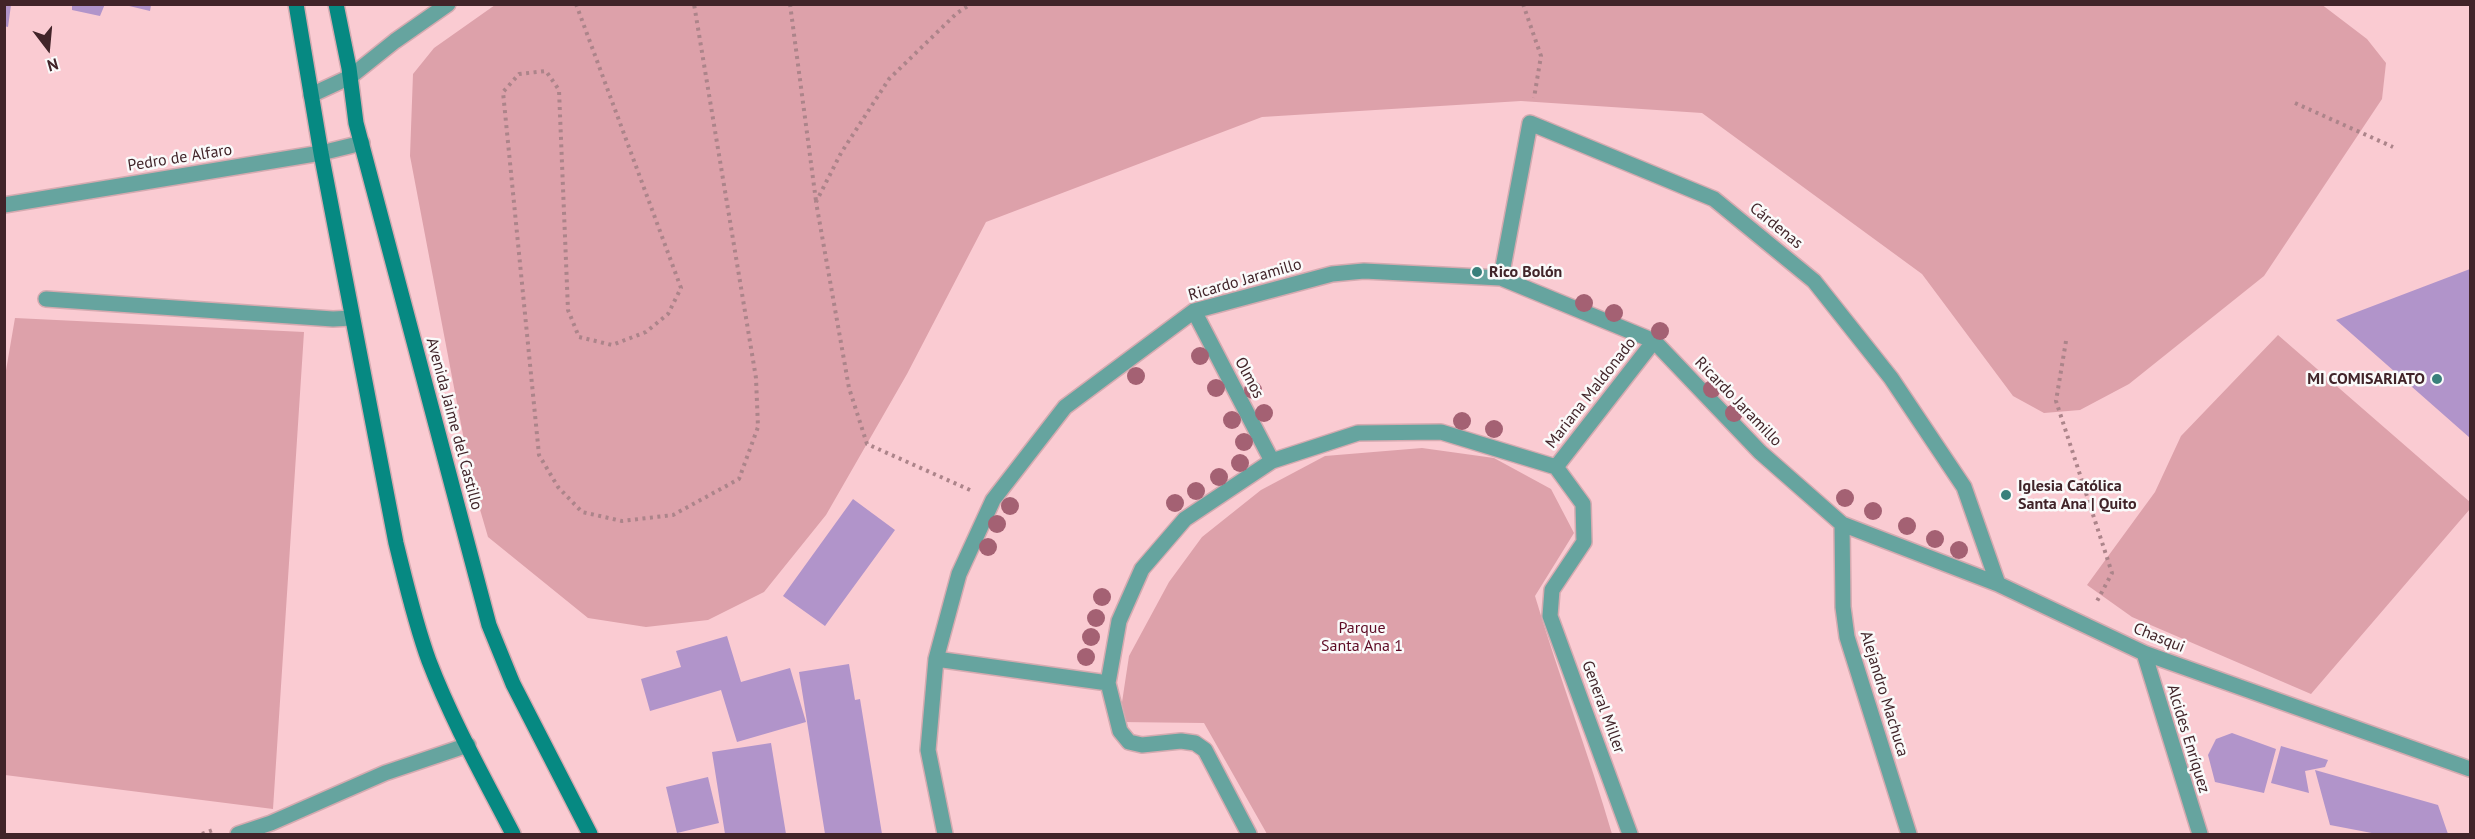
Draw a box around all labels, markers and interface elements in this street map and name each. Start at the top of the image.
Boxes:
north arrow [18,18,78,78]
text: N [45,54,61,76]
street label: Pedro de Alfaro [126,140,234,176]
street label: Cárdenas [1746,199,1806,253]
street label: Ricardo Jaramillo [1186,255,1304,305]
place label: Rico Bolón [1489,262,1562,282]
marker: Rico Bolón [1470,265,1484,279]
street label: Mariana Maldonado [1542,334,1640,452]
street label: Avenida Jaime del Castillo [422,336,486,512]
street label: Ricardo Jaramillo [1690,353,1786,451]
street label: Olmos [1230,354,1268,402]
place label: MI COMISARIATO [2307,369,2425,389]
marker: MI COMISARIATO [2430,372,2444,386]
place label: Iglesia Católica Santa Ana | Quito [2018,476,2136,514]
marker: Iglesia Católica Santa Ana | Quito [1999,488,2013,502]
park label: Parque Santa Ana 1 [1321,618,1403,656]
street label: Chasqui [2130,619,2188,657]
street label: Alejandro Machuca [1856,629,1912,759]
street label: General Miller [1577,658,1629,756]
street label: Alcides Enríquez [2162,682,2214,796]

